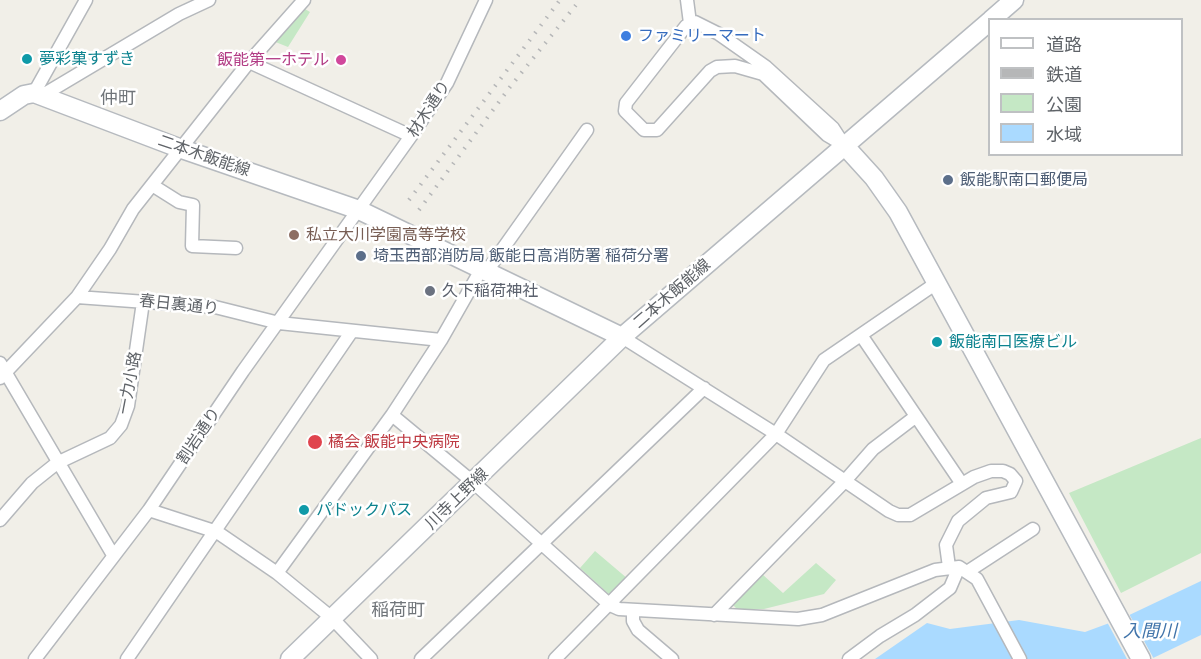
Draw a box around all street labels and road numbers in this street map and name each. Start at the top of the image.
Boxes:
street label: 材木通り [404,77,454,141]
street label: 二本木飯能線 [155,131,253,181]
street label: 二本木飯能線 [629,255,715,333]
street label: 春日裏通り [138,291,220,319]
street label: 一力小路 [114,350,146,416]
street label: 割岩通り [173,404,225,468]
street label: 川寺上野線 [422,464,492,534]

